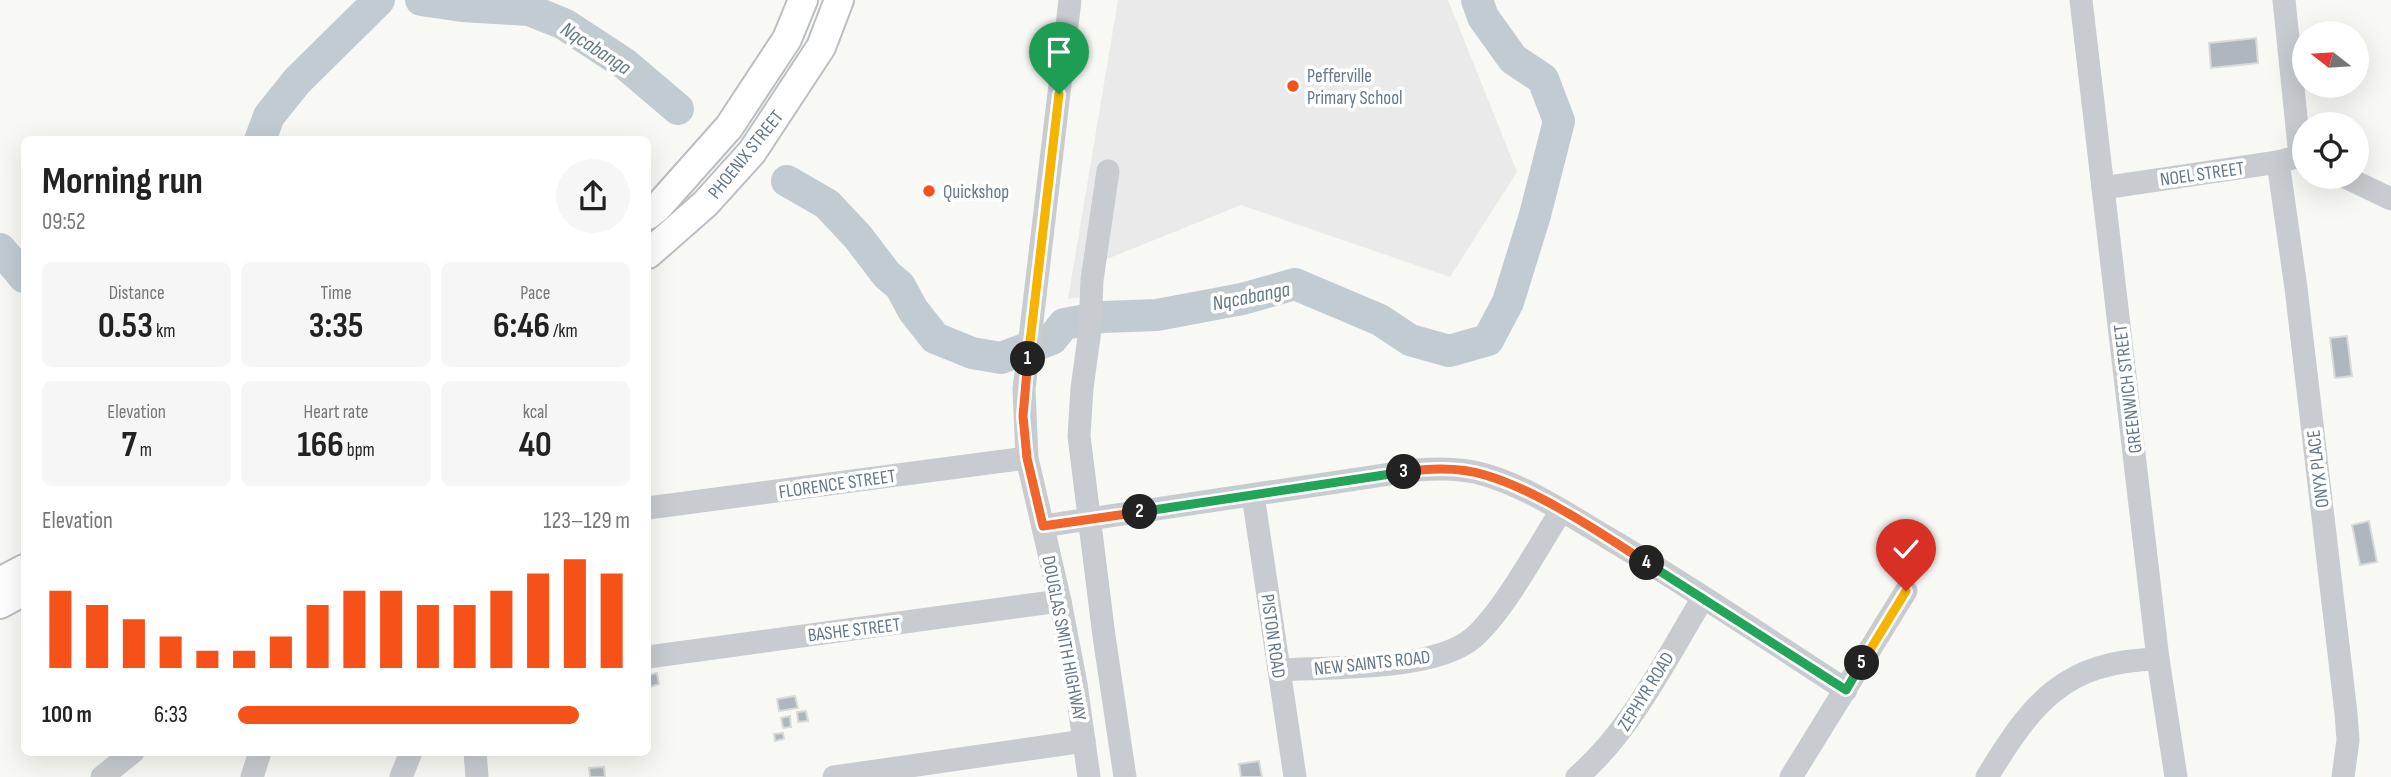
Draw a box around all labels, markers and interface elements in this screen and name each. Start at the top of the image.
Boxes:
water label: Nqcabanga [556,17,636,81]
north arrow [2292,21,2370,98]
map controls [2292,21,2369,189]
pin [1029,22,1089,94]
icon: arrive [1040,33,1078,71]
place label: Pefferville Primary School [1307,65,1403,110]
marker: Pefferville Primary School [1285,78,1301,94]
street label: PHOENIX STREET [703,106,789,204]
button: locate [2292,112,2369,189]
street label: NOEL STREET [2159,157,2246,192]
text: Morning run [42,159,203,204]
button: share [556,159,630,233]
place label: Quickshop [943,181,1009,204]
marker: Quickshop [921,183,937,199]
text: 09:52 [42,208,86,236]
water label: Nqcabanga [1210,277,1293,316]
text: Distance [109,282,165,305]
text: Time [320,282,352,305]
text: Pace [520,282,550,305]
text: 0.53 [98,305,153,348]
text: 3:35 [309,305,363,348]
text: 6:46 [493,305,550,348]
text: km [153,320,175,343]
text: /km [550,320,578,343]
street label: GREENWICH STREET [2109,323,2148,455]
pin: 1 [1010,342,1046,376]
text: 1 [1024,347,1031,370]
text: Elevation [107,401,166,424]
text: Heart rate [304,401,368,424]
text: kcal [523,401,548,424]
text: 7 [121,424,137,467]
text: 166 [297,424,344,467]
text: 40 [519,424,552,467]
street label: ONYX PLACE [2302,429,2335,509]
text: m [137,439,152,462]
text: bpm [344,439,375,462]
pin: 3 [1386,454,1422,490]
text: 3 [1399,460,1408,483]
street label: FLORENCE STREET [777,465,897,504]
pin: 2 [1122,494,1158,530]
text: 2 [1135,500,1144,523]
text: Elevation [42,507,113,535]
text: 123–129 m [543,507,630,535]
pin [1876,519,1936,591]
icon: check [1887,530,1925,568]
pin: 4 [1630,546,1664,580]
text: 4 [1642,551,1651,574]
street label: DOUGLAS SMITH HIGHWAY [1036,554,1091,723]
street label: PISTON ROAD [1255,593,1290,680]
street label: BASHE STREET [807,613,902,648]
street label: NEW SAINTS ROAD [1313,646,1431,681]
pin: 5 [1844,646,1880,680]
street label: ZEPHYR ROAD [1613,648,1679,735]
text: 5 [1857,651,1866,674]
text: 100 m [42,701,92,729]
text: 6:33 [154,701,188,729]

